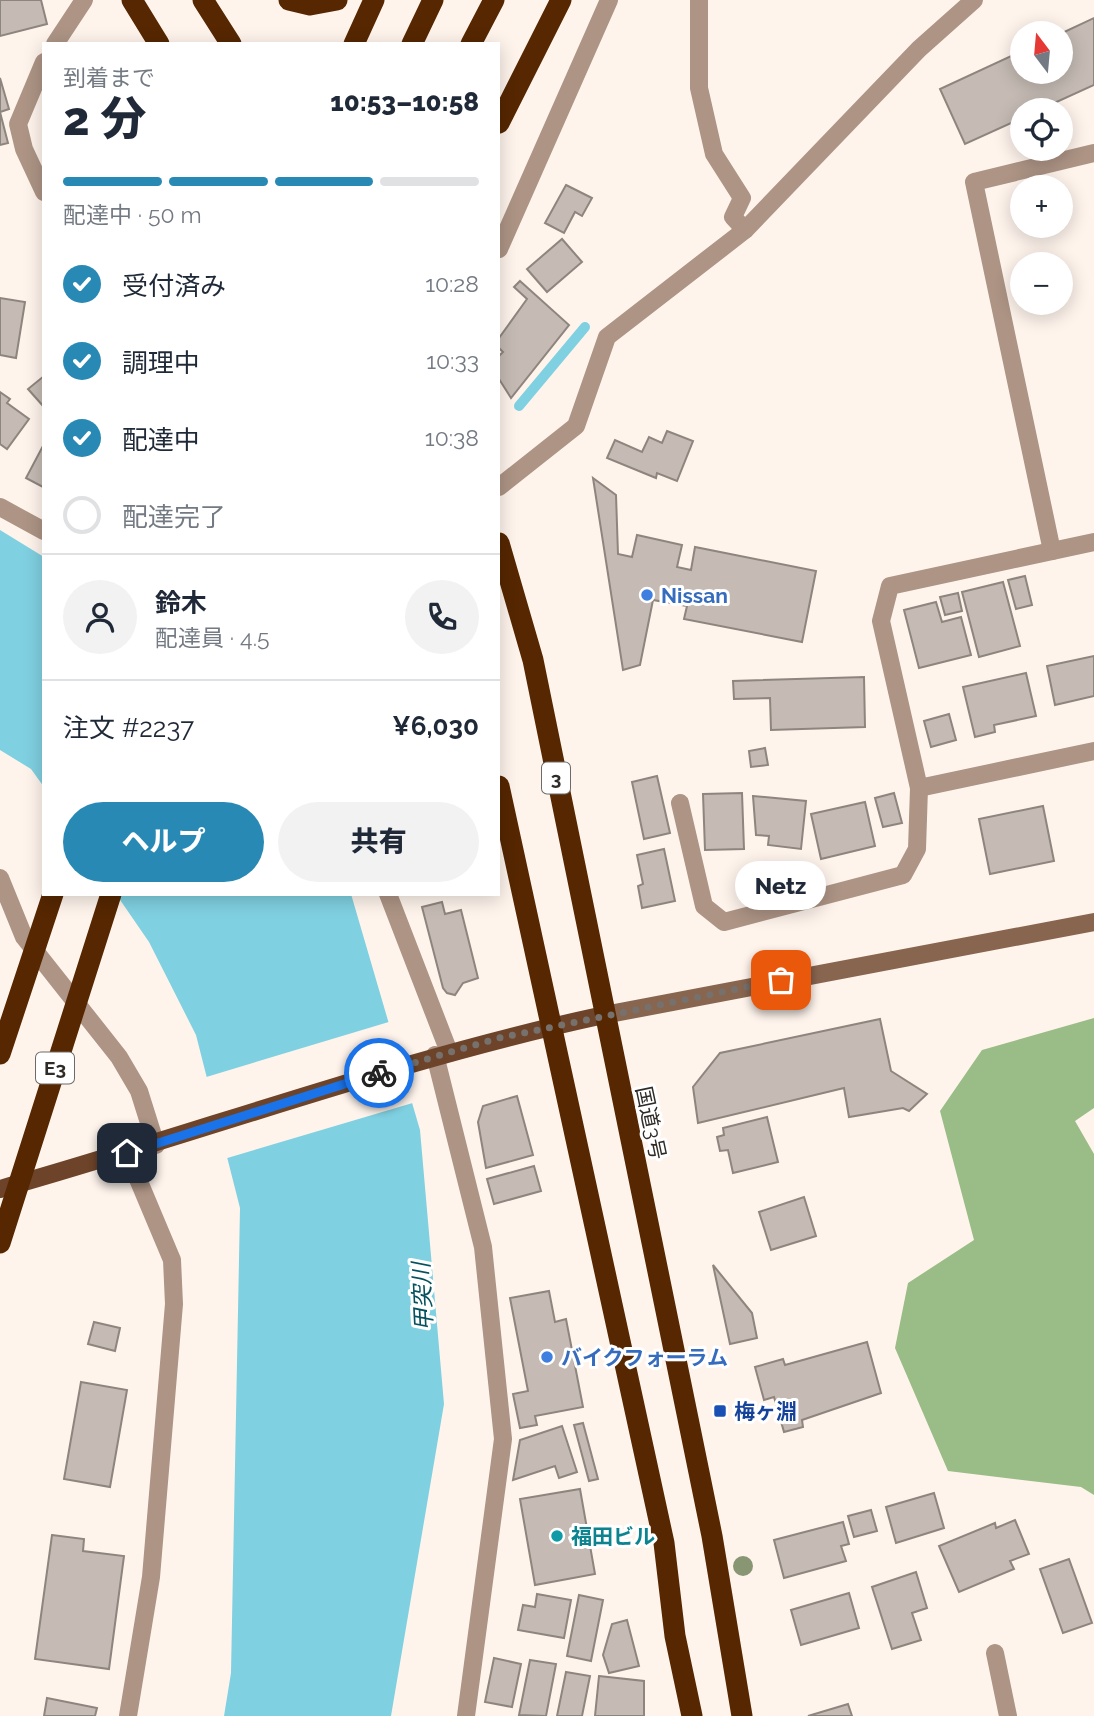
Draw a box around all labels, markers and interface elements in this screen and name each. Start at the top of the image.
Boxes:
north arrow [1010,21,1073,84]
map controls [1010,21,1073,315]
text: 到着まで [63,64,155,91]
text: 10:53–10:58 [330,87,479,117]
text: 2 分 [63,92,146,146]
button: locate [1010,98,1073,161]
button: + [1010,175,1073,238]
text: 配達中 · 50 m [63,201,202,228]
button: − [1010,252,1073,315]
icon: check [63,265,101,303]
text: 10:28 [425,270,479,297]
text: 受付済み [122,271,226,301]
icon: check [63,342,101,380]
text: 10:33 [426,347,479,374]
text: 調理中 [122,348,200,378]
icon: check [63,419,101,457]
text: 10:38 [425,424,479,451]
text: 配達中 [122,425,200,455]
text: 配達完了 [122,502,226,532]
button: person [63,580,137,654]
button: phone [405,580,479,654]
place label: Nissan [661,583,728,608]
marker: Nissan [639,587,655,603]
text: 鈴木 [155,588,207,618]
text: 配達員 · 4.5 [155,624,270,651]
text: ¥6,030 [392,711,479,741]
text: 注文 #2237 [63,713,194,743]
road number: 3 [542,762,570,793]
button: ヘルプ [63,802,264,882]
button: 共有 [278,802,479,882]
callout: Netz [736,861,826,910]
text: Netz [755,872,806,899]
pin [751,950,811,1010]
icon: bag [762,961,800,999]
courier [344,1038,414,1108]
road number: E3 [36,1052,74,1084]
icon: bike [360,1054,398,1092]
street label: 国道3号 [631,1084,671,1162]
pin [97,1123,157,1183]
icon: home [108,1134,146,1172]
water label: 甲突川 [407,1259,437,1332]
place label: バイクフォーラム [561,1345,728,1370]
marker: バイクフォーラム [539,1349,555,1365]
place label: 梅ヶ淵 [734,1399,797,1424]
marker: 梅ヶ淵 [712,1403,728,1419]
place label: 福田ビル [571,1524,655,1549]
marker: 福田ビル [549,1528,565,1544]

